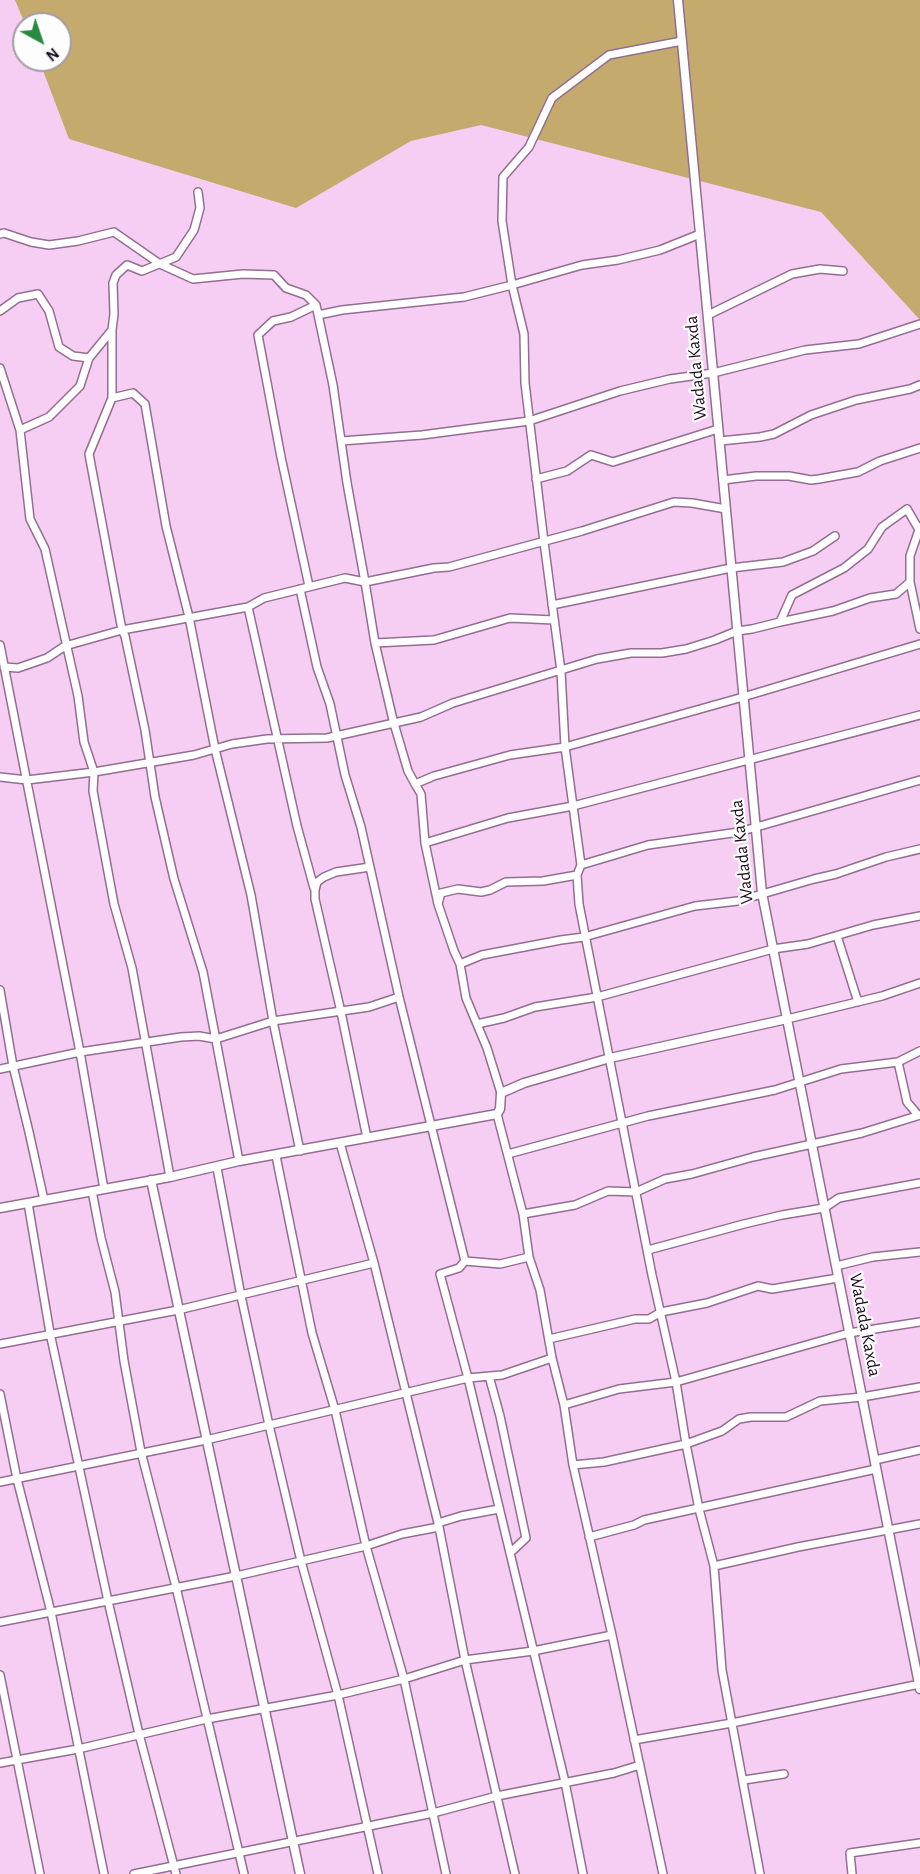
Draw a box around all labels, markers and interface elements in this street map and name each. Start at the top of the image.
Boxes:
north arrow [12,12,72,72]
text: N [43,45,62,64]
street label: Wadada Kaxda [681,315,711,421]
street label: Wadada Kaxda [726,799,758,905]
street label: Wadada Kaxda [844,1272,886,1378]

